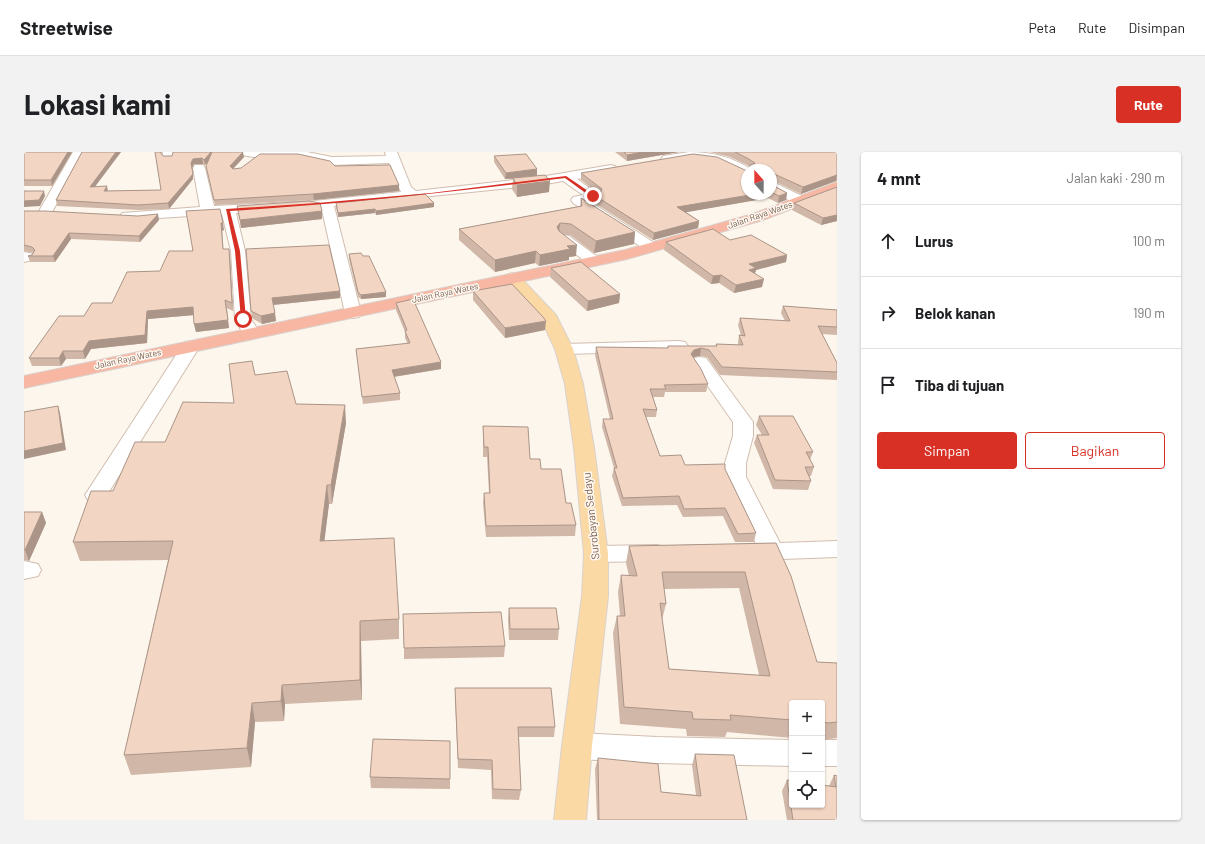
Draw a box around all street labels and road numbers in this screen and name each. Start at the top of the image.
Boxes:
street label: Jalan Raya Wates [726,198,794,231]
street label: Jalan Raya Wates [411,280,479,305]
street label: Jalan Raya Wates [94,346,162,371]
street label: Surobayan Sedayu [579,472,602,560]

